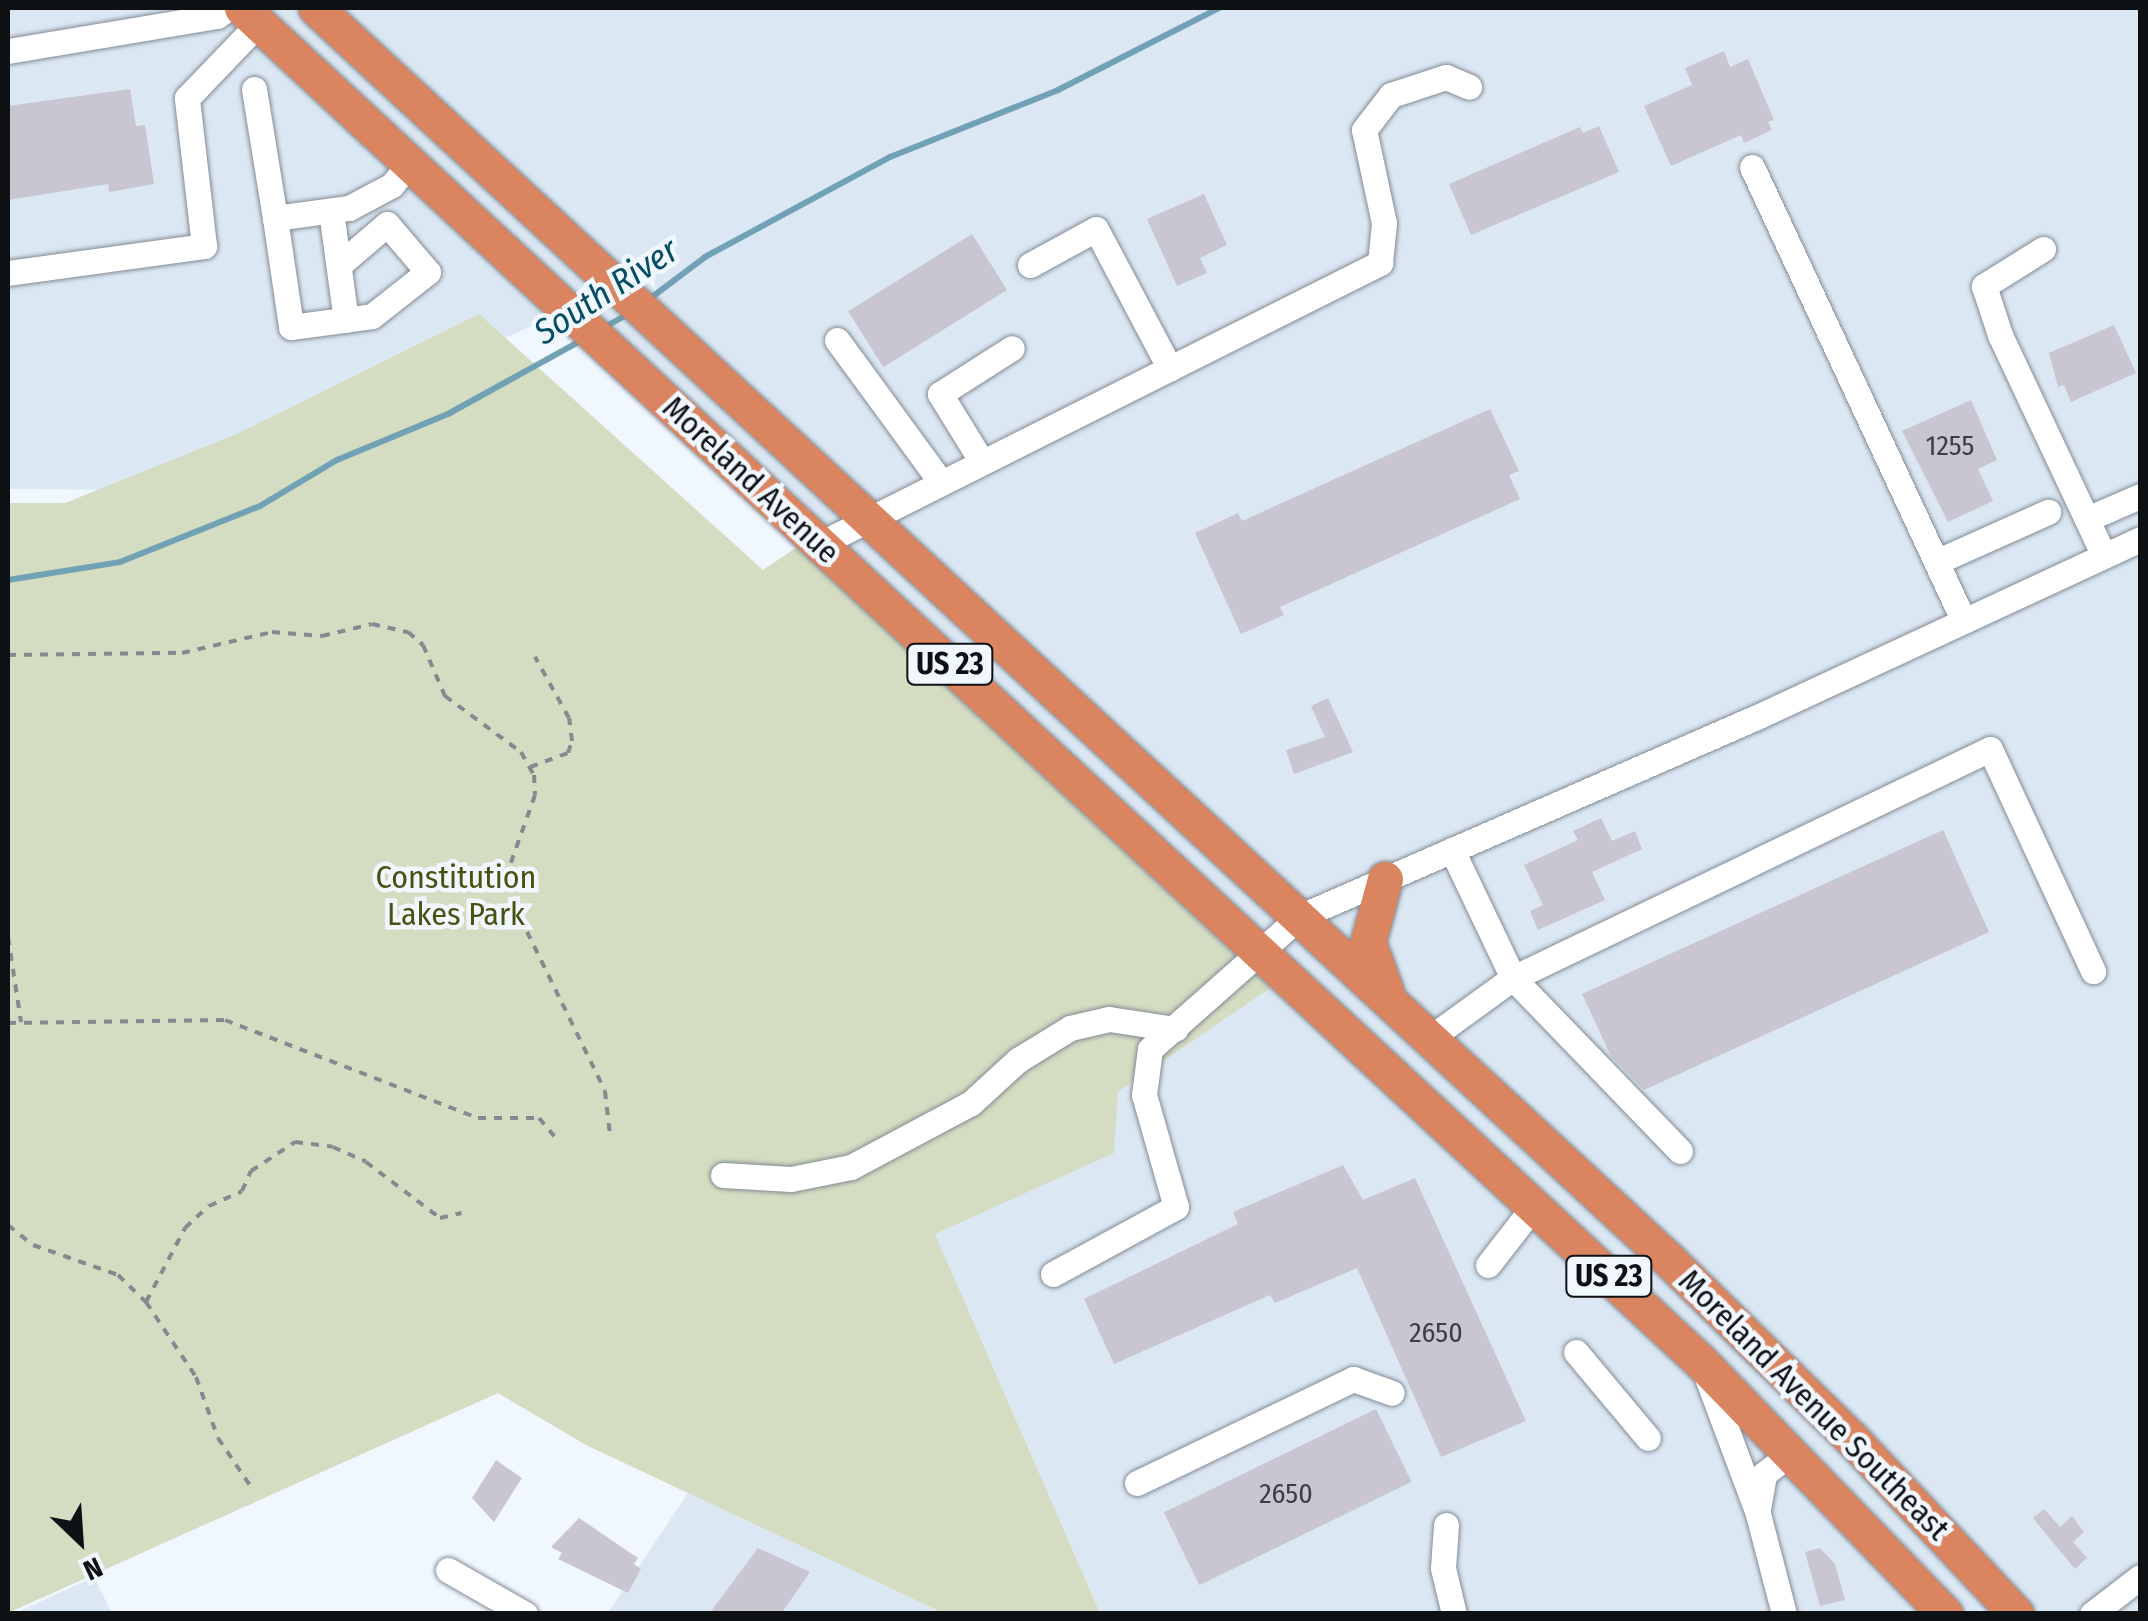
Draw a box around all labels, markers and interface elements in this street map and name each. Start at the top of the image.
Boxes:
water label: South River [526,229,686,353]
street label: Moreland Avenue [655,388,847,572]
house number: 1255 [1926,429,1974,463]
road number: US 23 [905,639,995,689]
park label: Constitution Lakes Park [376,859,536,934]
road number: US 23 [1564,1251,1654,1301]
street label: Moreland Avenue Southeast [1671,1262,1957,1548]
house number: 2650 [1409,1316,1463,1350]
house number: 2650 [1259,1477,1313,1511]
north arrow [30,1491,130,1591]
text: N [78,1550,107,1587]

